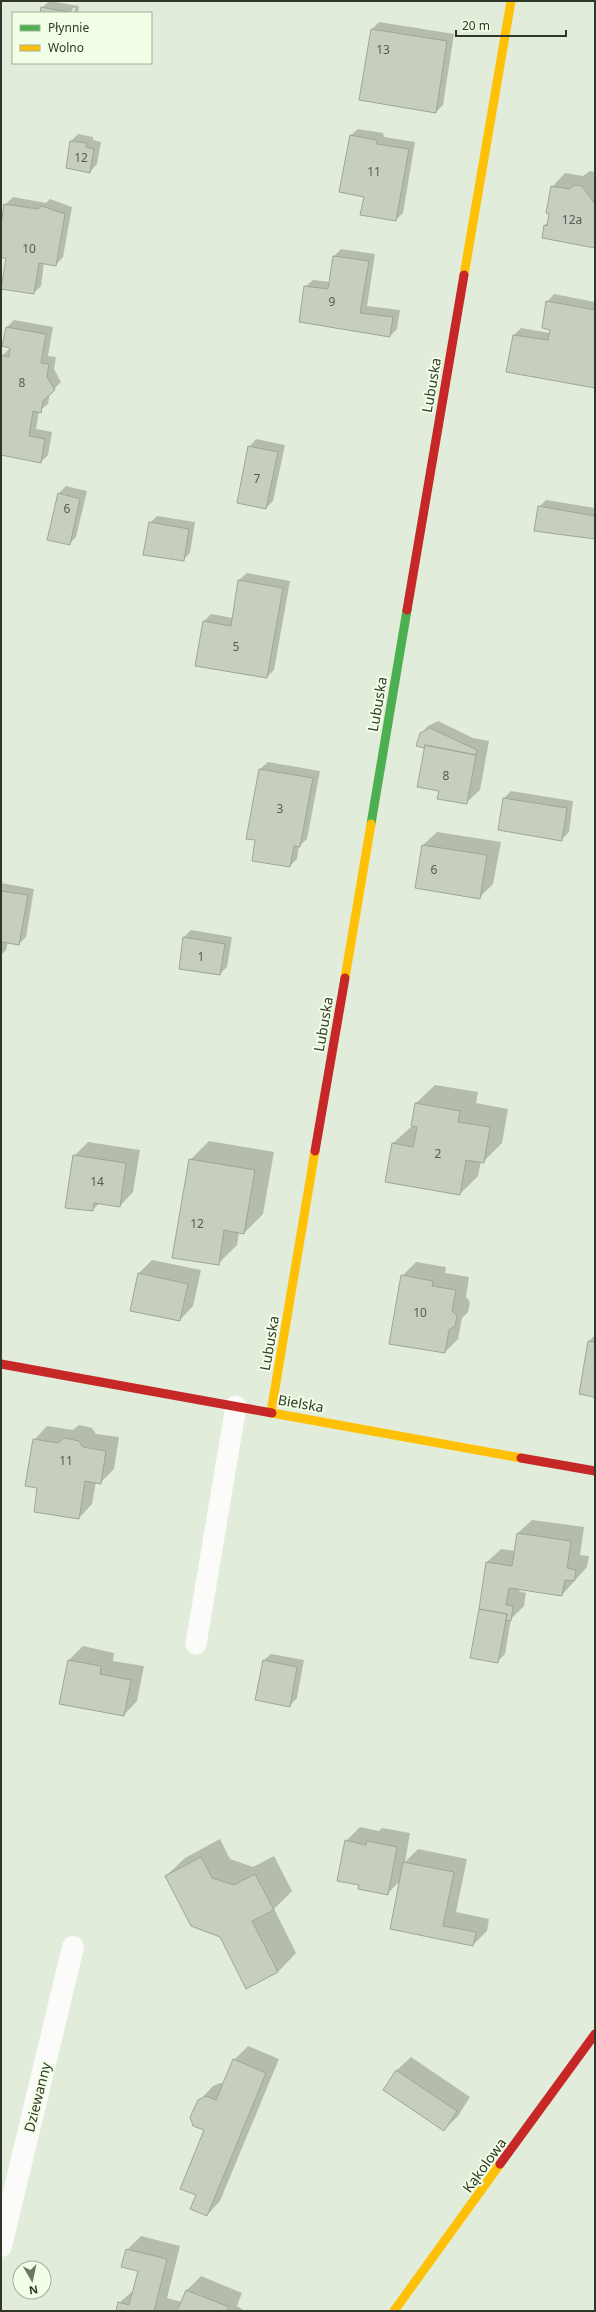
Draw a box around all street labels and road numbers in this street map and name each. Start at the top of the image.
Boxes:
street label: Lubuska [417,356,445,414]
street label: Lubuska [363,675,391,733]
street label: Lubuska [309,995,337,1053]
street label: Lubuska [255,1314,283,1372]
street label: Bielska [277,1390,325,1416]
street label: Dziewanny [19,2059,55,2134]
street label: Kąkolowa [458,2134,510,2196]

